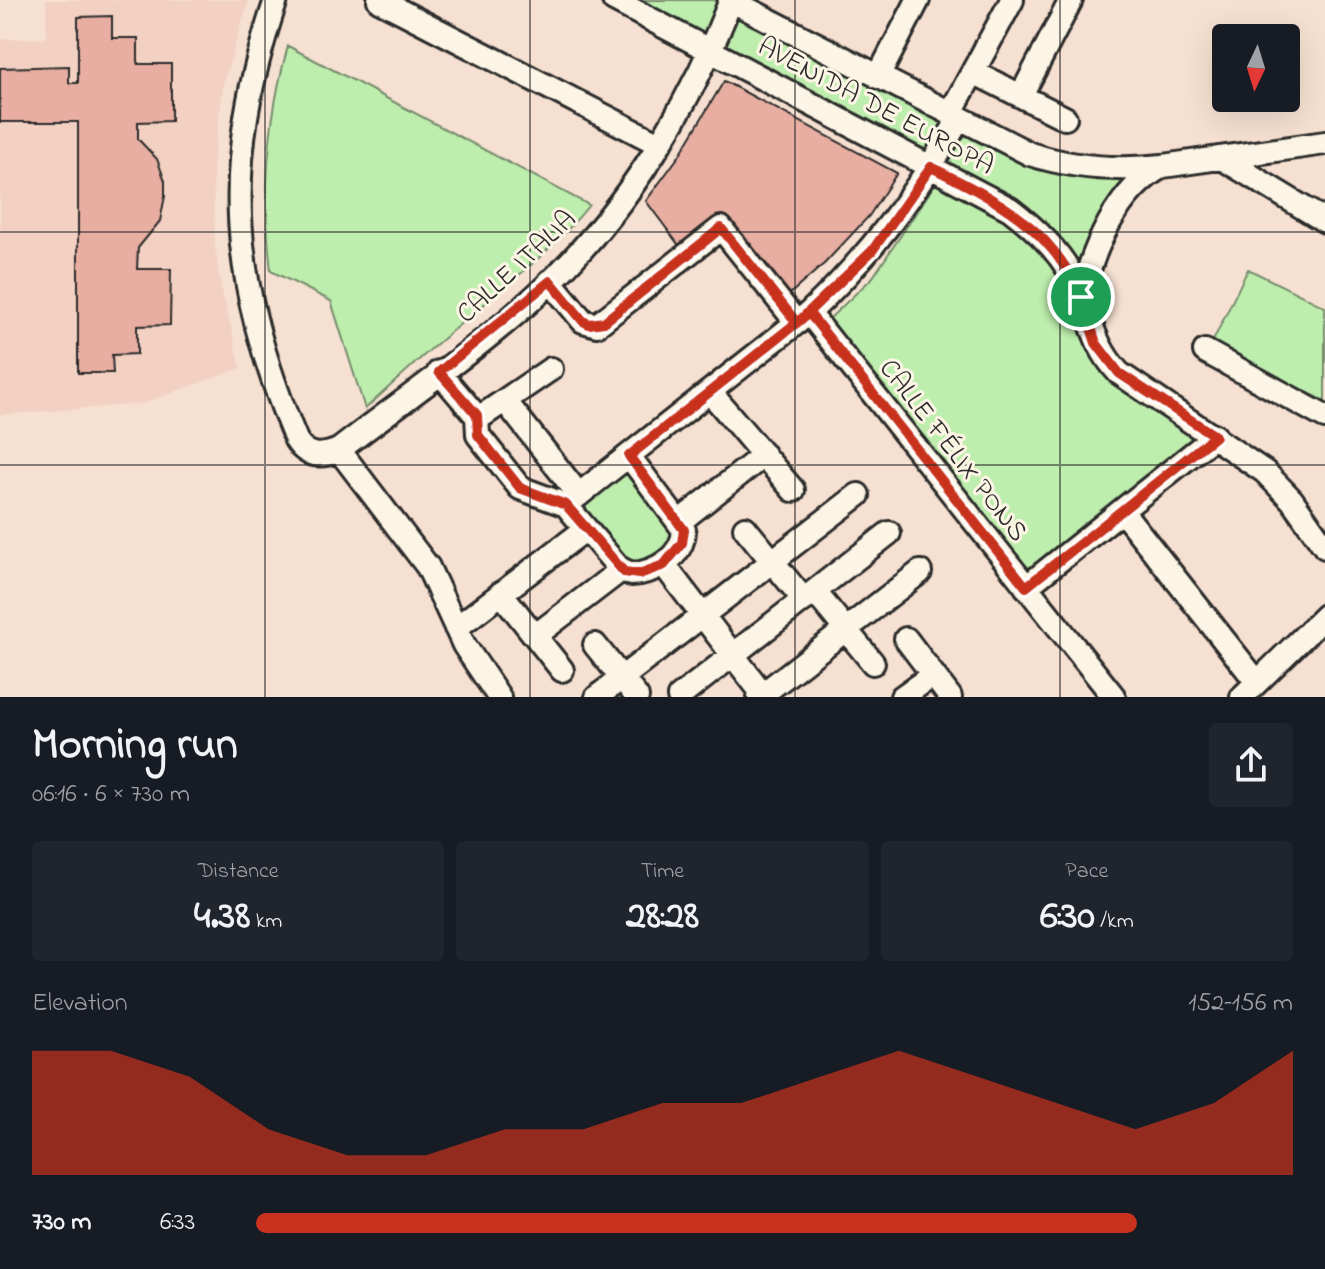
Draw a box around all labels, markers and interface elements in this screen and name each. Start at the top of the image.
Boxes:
north arrow [1212,24,1300,112]
map controls [1212,24,1300,112]
street label: AVENIDA DE EUROPA [750,27,1001,187]
street label: CALLE ITALIA [448,201,587,334]
pin [1047,263,1115,331]
icon: arrive [1059,275,1103,319]
street label: CALLE FÉLIX PONS [868,351,1037,551]
text: Morning run [32,714,238,778]
button: share [1209,723,1293,807]
text: 06:16 · 6 × 730 m [32,776,190,814]
text: Distance [198,856,279,888]
text: Time [641,856,684,888]
text: Pace [1065,856,1108,888]
text: 4.38 [194,888,250,947]
text: 28:28 [626,888,699,947]
text: 6:30 [1040,888,1095,947]
text: km [250,906,282,938]
text: /km [1095,906,1134,938]
text: Elevation [32,985,128,1023]
text: 152–156 m [1188,985,1293,1023]
text: 730 m [32,1204,91,1242]
text: 6:33 [160,1204,195,1242]

